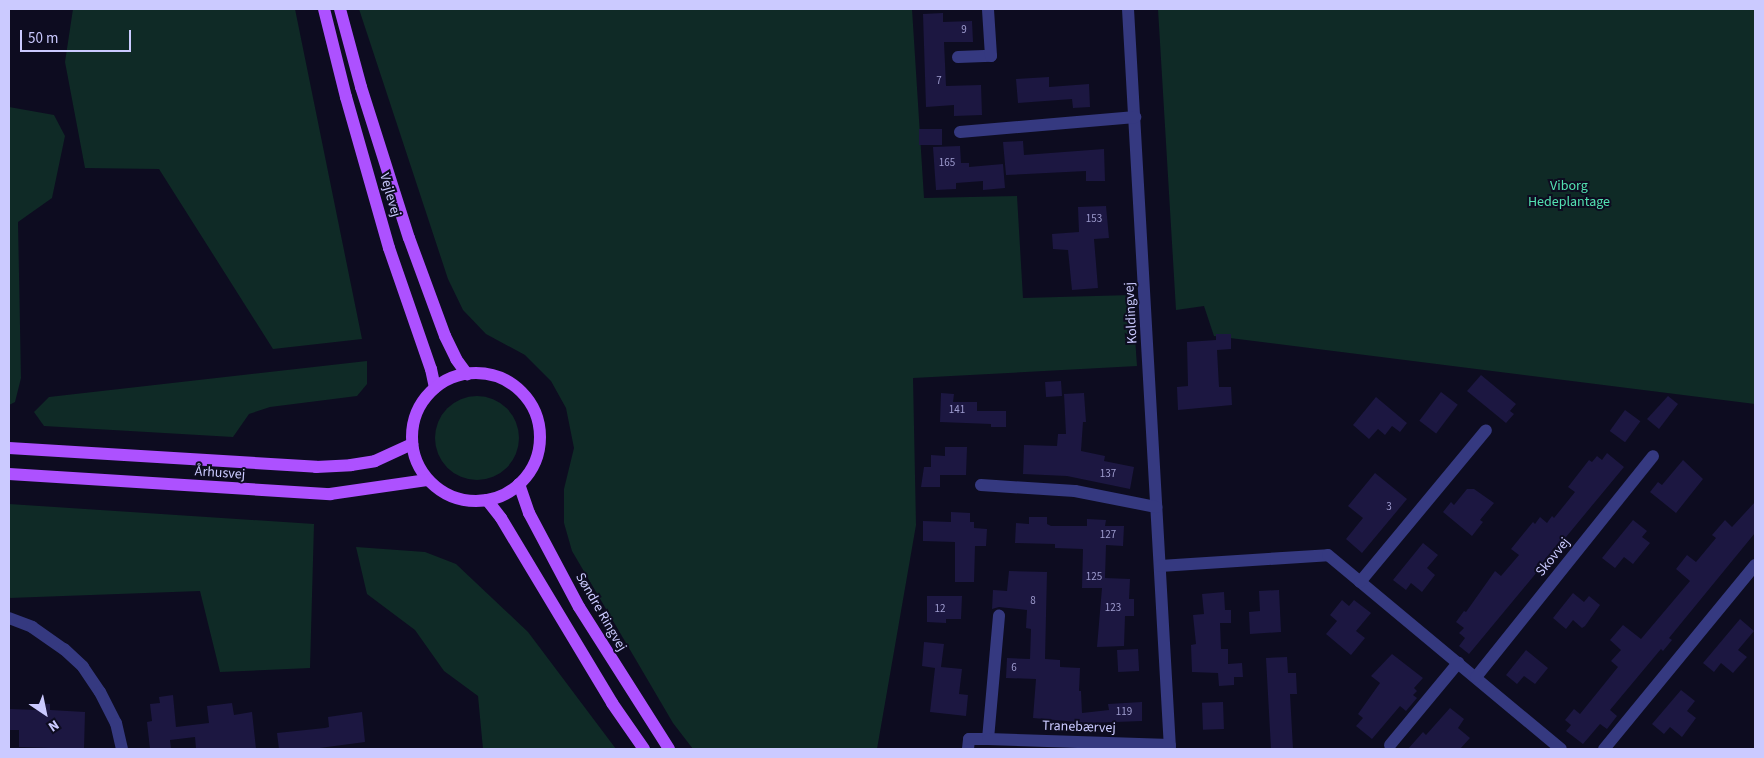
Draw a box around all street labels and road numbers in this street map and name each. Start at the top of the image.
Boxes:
street label: Vejlevej [376,171,404,219]
street label: Koldingvej [1121,282,1141,344]
street label: Århusvej [194,463,246,483]
street label: Skovvej [1532,534,1574,580]
street label: Søndre Ringvej [572,570,630,654]
street label: Tranebærvej [1042,717,1116,737]

